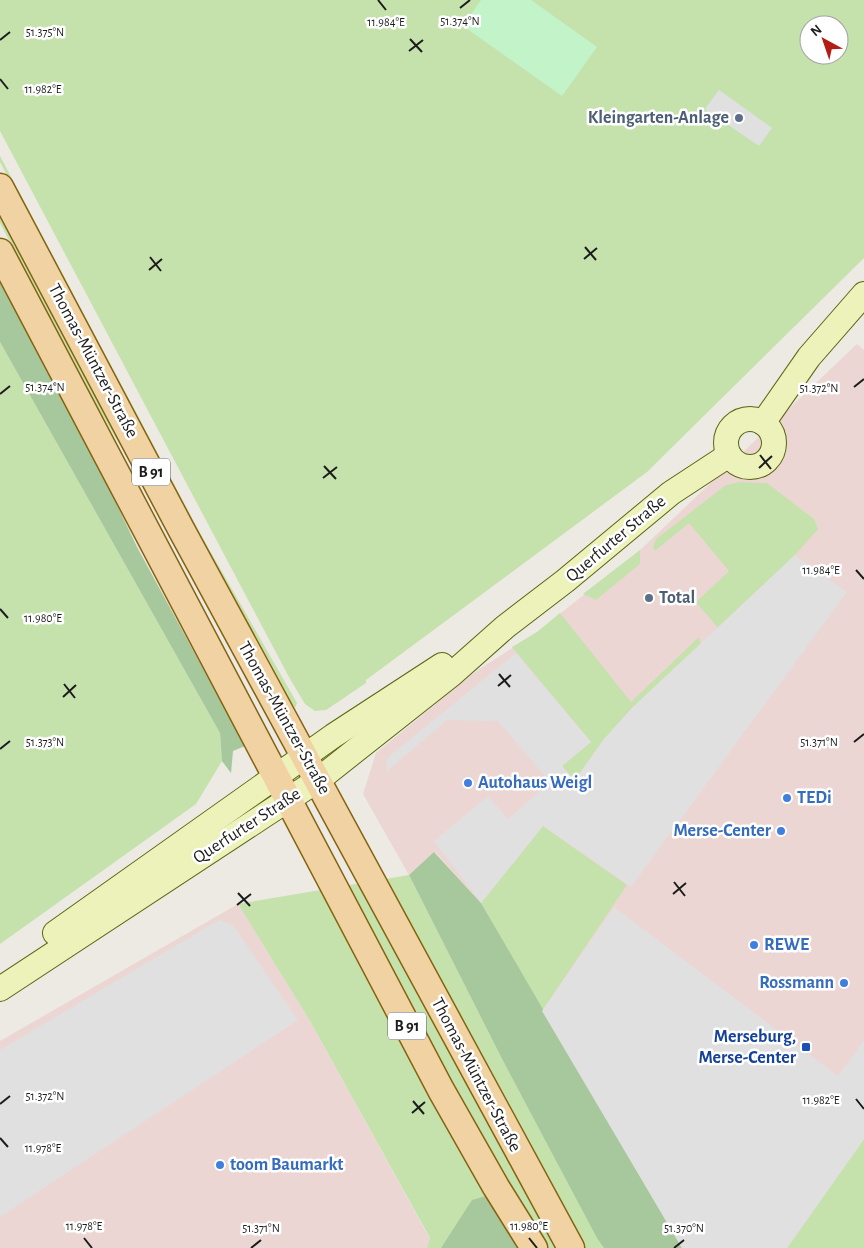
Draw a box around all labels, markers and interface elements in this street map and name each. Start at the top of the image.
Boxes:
text: 51.374°N [440,15,480,27]
north arrow [799,15,849,65]
text: 11.984°E [367,16,405,28]
text: N [808,22,825,39]
text: 51.375°N [26,26,64,38]
text: 11.982°E [24,83,62,95]
place label: Kleingarten-Anlage [588,109,729,127]
marker: Kleingarten-Anlage [733,112,745,124]
street label: Thomas-Müntzer-Straße [45,281,141,441]
text: 51.374°N [25,381,65,393]
text: 51.372°N [799,382,839,394]
road number: B 91 [132,458,170,486]
street label: Querfurter Straße [563,492,669,586]
text: 11.984°E [802,564,840,576]
place label: Total [659,589,695,607]
marker: Total [643,592,655,604]
text: 11.980°E [24,612,62,624]
street label: Thomas-Müntzer-Straße [235,639,333,797]
text: 51.373°N [26,736,64,748]
text: 51.371°N [800,736,838,748]
place label: Autohaus Weigl [478,774,592,792]
marker: Autohaus Weigl [462,777,474,789]
street label: Querfurter Straße [190,785,304,867]
place label: TEDi [797,789,832,807]
marker: TEDi [781,792,793,804]
place label: Merse-Center [674,822,772,840]
marker: Merse-Center [775,825,787,837]
place label: REWE [764,936,809,954]
marker: REWE [748,939,760,951]
place label: Rossmann [759,974,834,992]
marker: Rossmann [838,977,850,989]
street label: Thomas-Müntzer-Straße [428,995,524,1155]
road number: B 91 [388,1012,426,1040]
place label: Merseburg, Merse-Center [699,1028,797,1067]
marker: Merseburg, Merse-Center [800,1041,812,1053]
text: 51.372°N [25,1090,65,1102]
text: 11.982°E [802,1094,840,1106]
text: 11.978°E [25,1142,62,1154]
place label: toom Baumarkt [230,1156,343,1174]
marker: toom Baumarkt [214,1159,226,1171]
text: 11.978°E [66,1220,103,1232]
text: 11.980°E [510,1220,548,1232]
text: 51.371°N [242,1222,280,1234]
text: 51.370°N [664,1222,704,1234]

